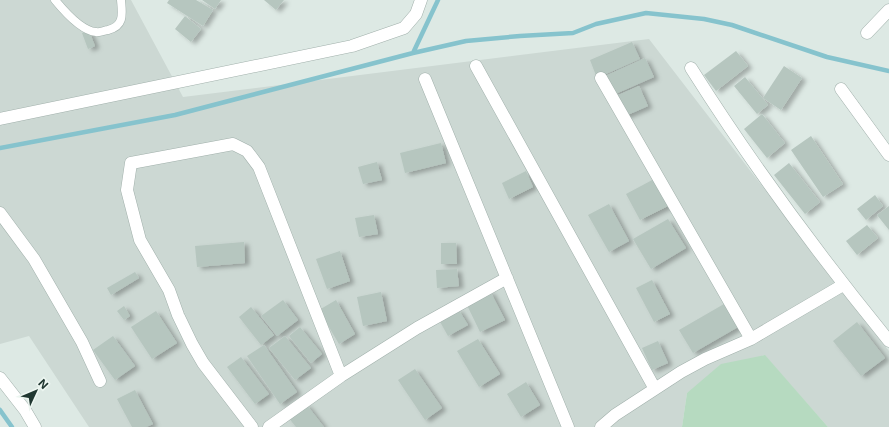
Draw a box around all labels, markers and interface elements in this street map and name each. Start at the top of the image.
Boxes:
north arrow [16,371,56,411]
text: N [35,376,51,392]

